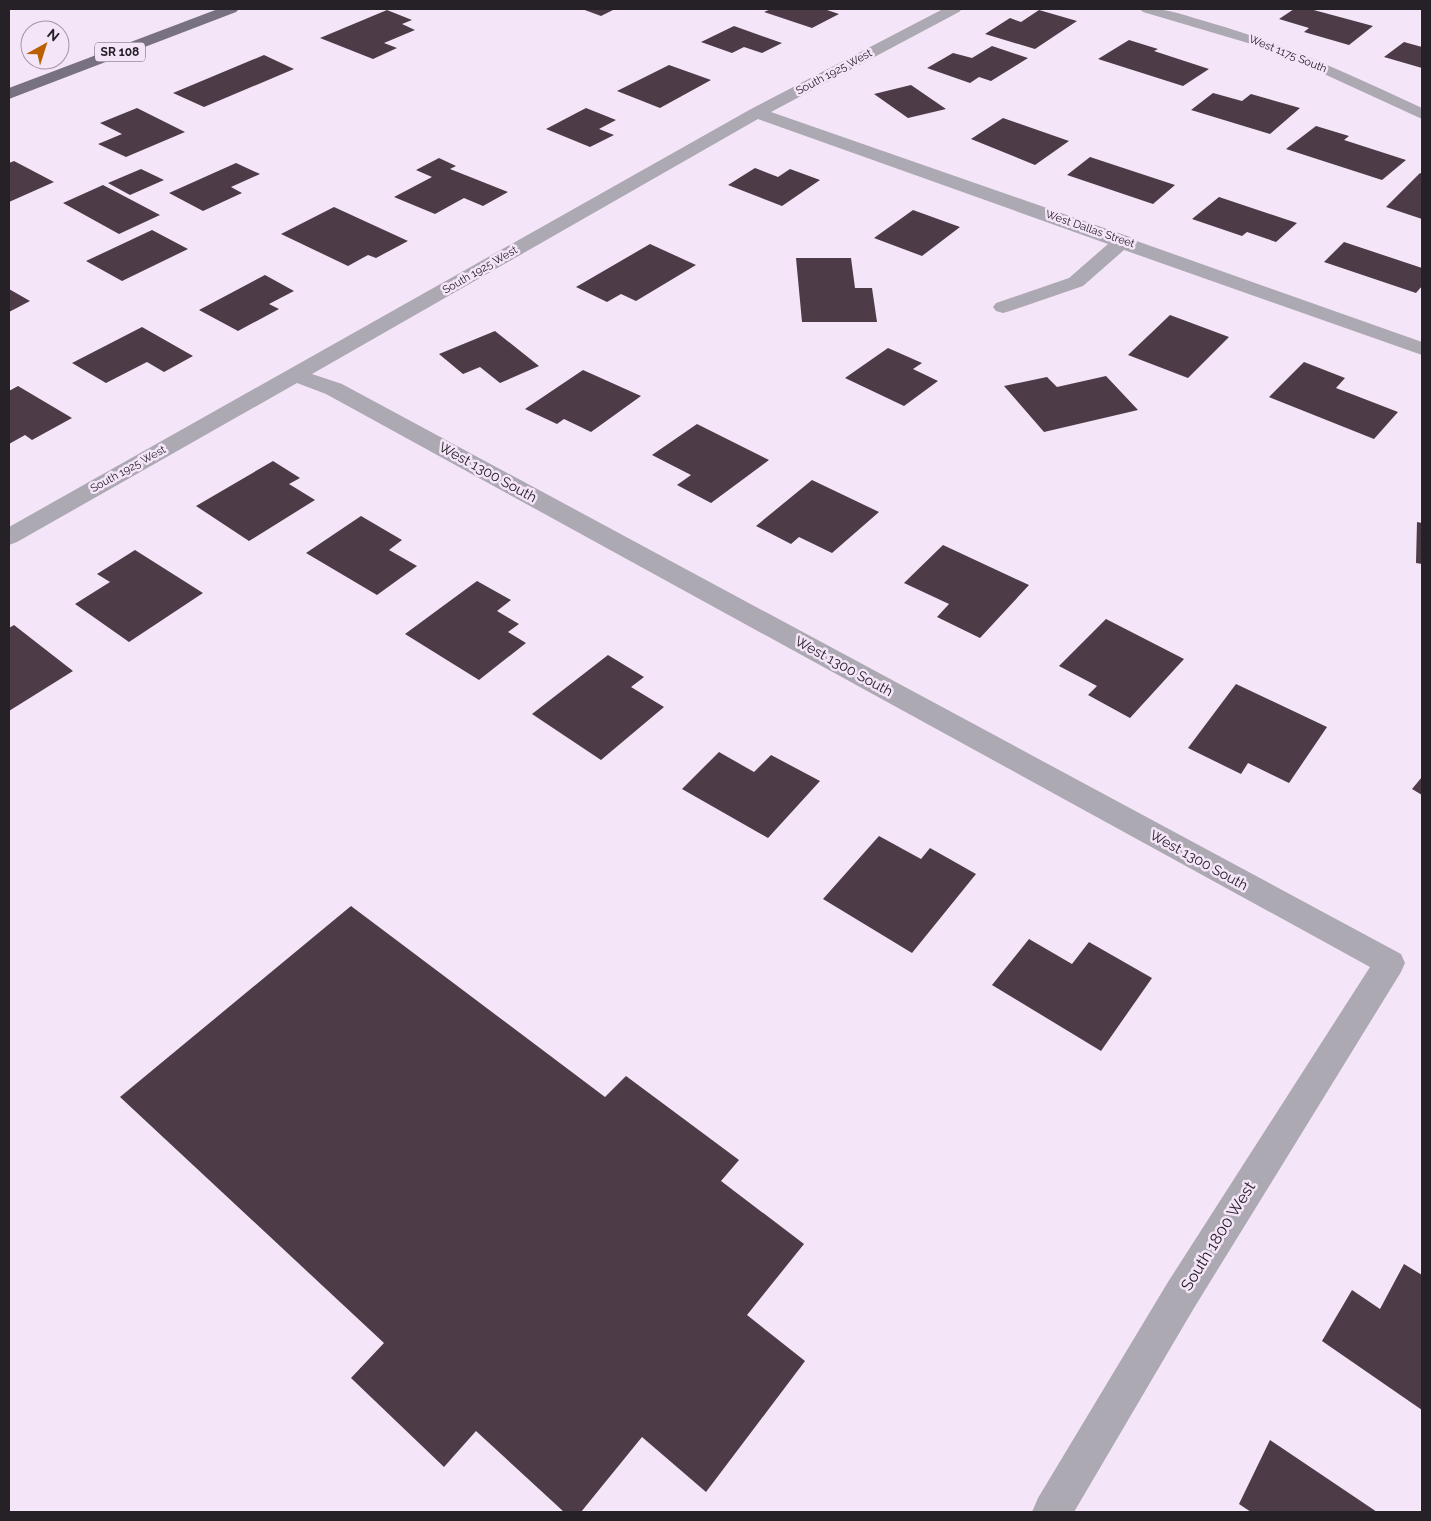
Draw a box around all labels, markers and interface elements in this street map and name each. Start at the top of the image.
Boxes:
north arrow [20,20,70,70]
text: N [44,25,62,44]
street label: West 1175 South [1247,32,1329,76]
road number: SR 108 [95,42,145,62]
street label: South 1925 West [794,46,874,98]
street label: West Dallas Street [1044,208,1137,250]
street label: South 1925 West [440,243,520,297]
street label: West 1300 South [436,439,540,505]
street label: South 1925 West [88,443,168,495]
street label: West 1300 South [792,633,896,699]
street label: West 1300 South [1147,827,1251,893]
street label: South 1800 West [1177,1177,1260,1294]

